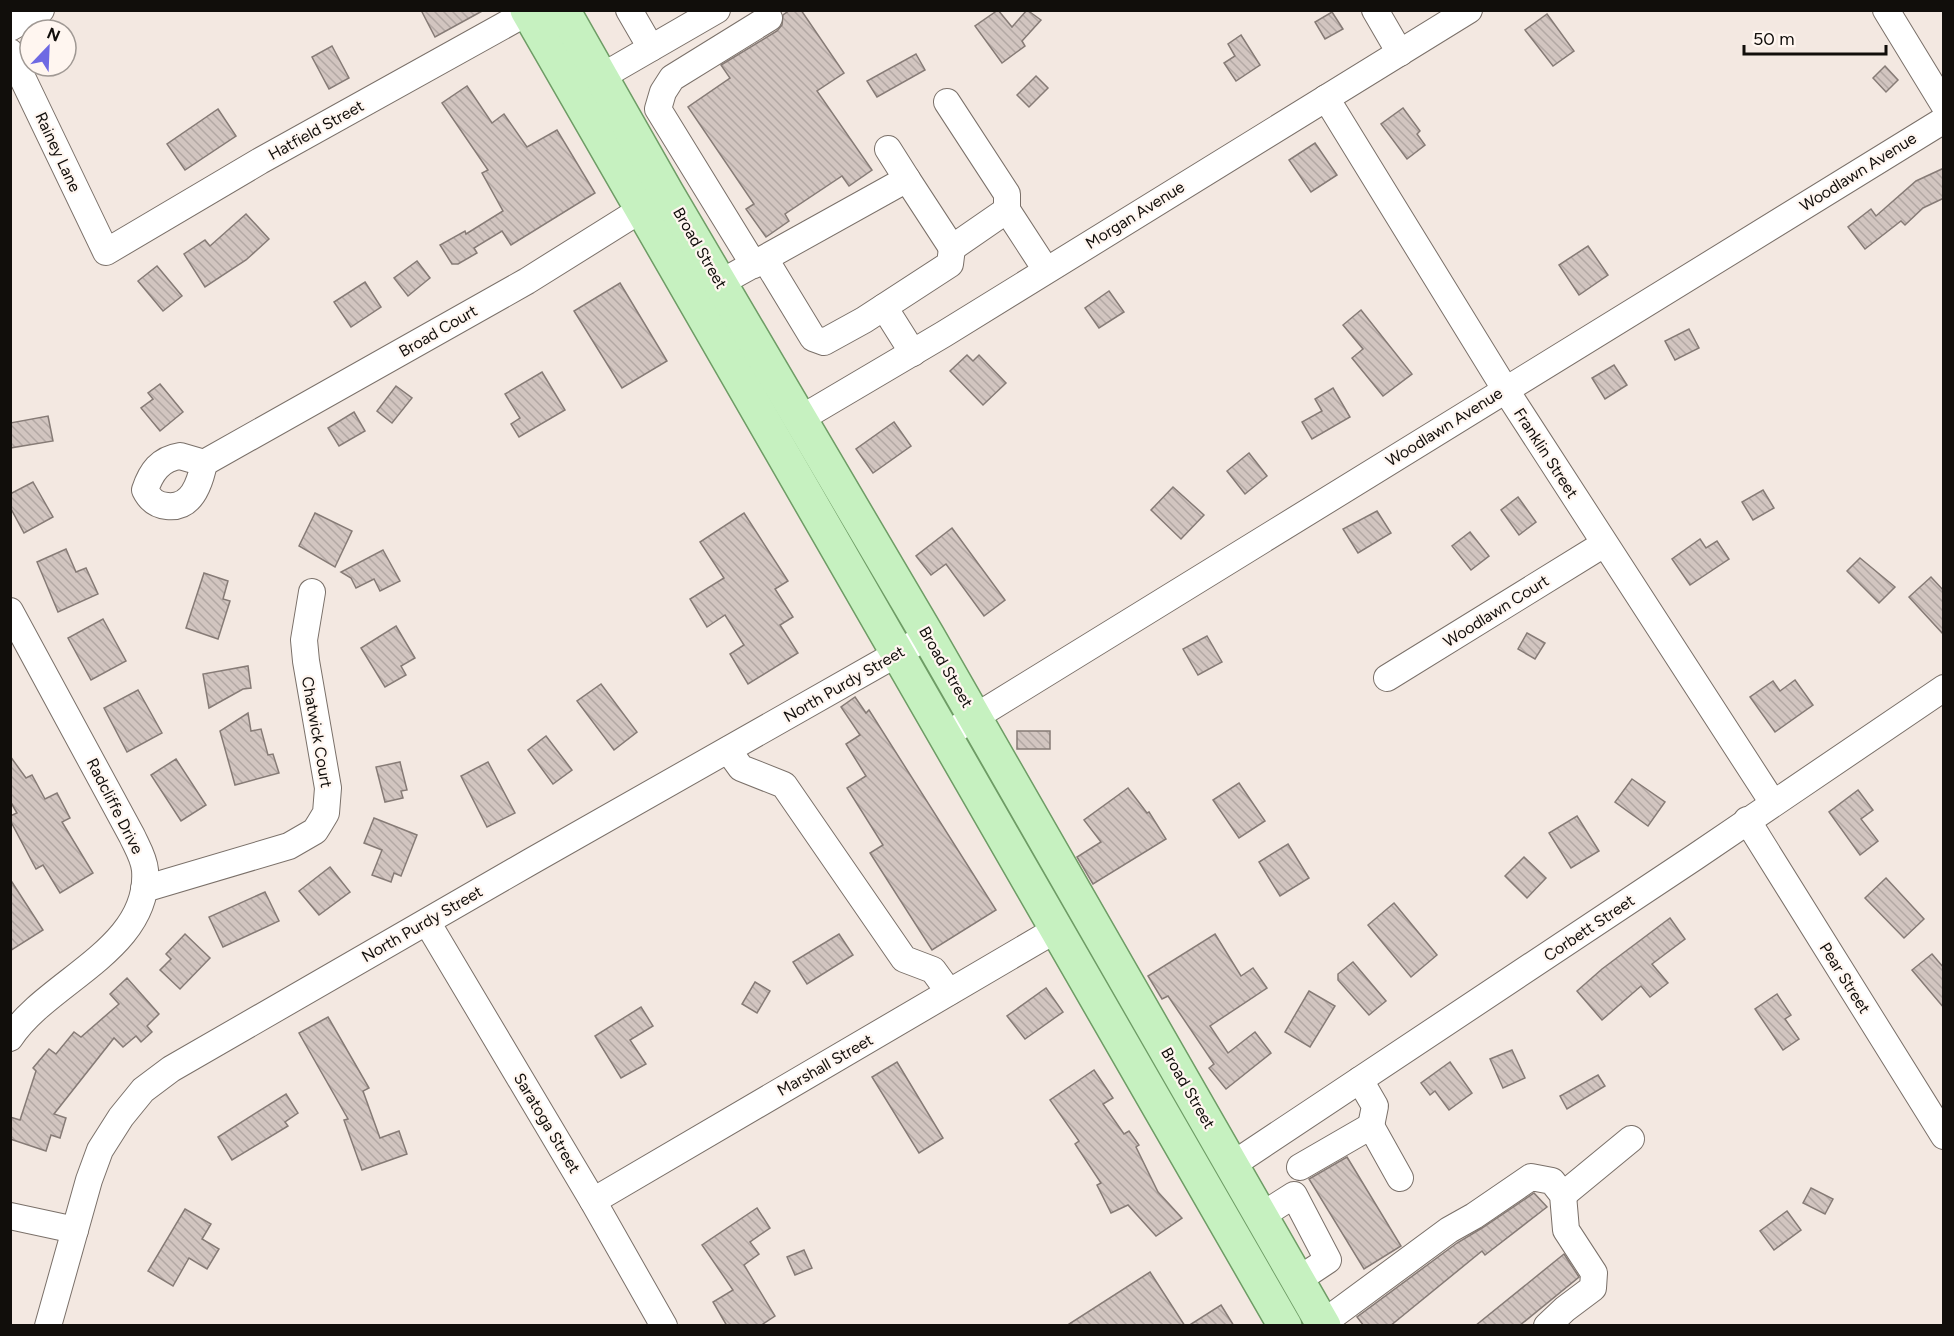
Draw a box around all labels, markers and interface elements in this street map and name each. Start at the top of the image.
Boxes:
north arrow [18,18,78,78]
scale bar [1744,18,1886,56]
text: N [44,23,63,46]
text: 50 m [1753,28,1795,50]
street label: Hatfield Street [265,96,367,164]
street label: Rainey Lane [31,109,85,195]
street label: Woodlawn Avenue [1796,128,1920,215]
street label: Morgan Avenue [1082,177,1188,253]
street label: Broad Street [669,204,731,292]
street label: Broad Court [396,301,480,361]
street label: Woodlawn Avenue [1382,383,1506,470]
street label: Franklin Street [1510,404,1582,502]
street label: Woodlawn Court [1440,571,1552,651]
street label: Broad Street [915,623,977,711]
street label: North Purdy Street [780,642,908,726]
street label: Chatwick Court [298,675,336,789]
street label: Radcliffe Drive [83,755,147,857]
street label: North Purdy Street [358,882,486,966]
street label: Corbett Street [1540,891,1638,965]
street label: Pear Street [1816,939,1874,1017]
street label: Marshall Street [774,1030,876,1100]
street label: Broad Street [1157,1044,1219,1132]
street label: Saratoga Street [510,1070,584,1176]

